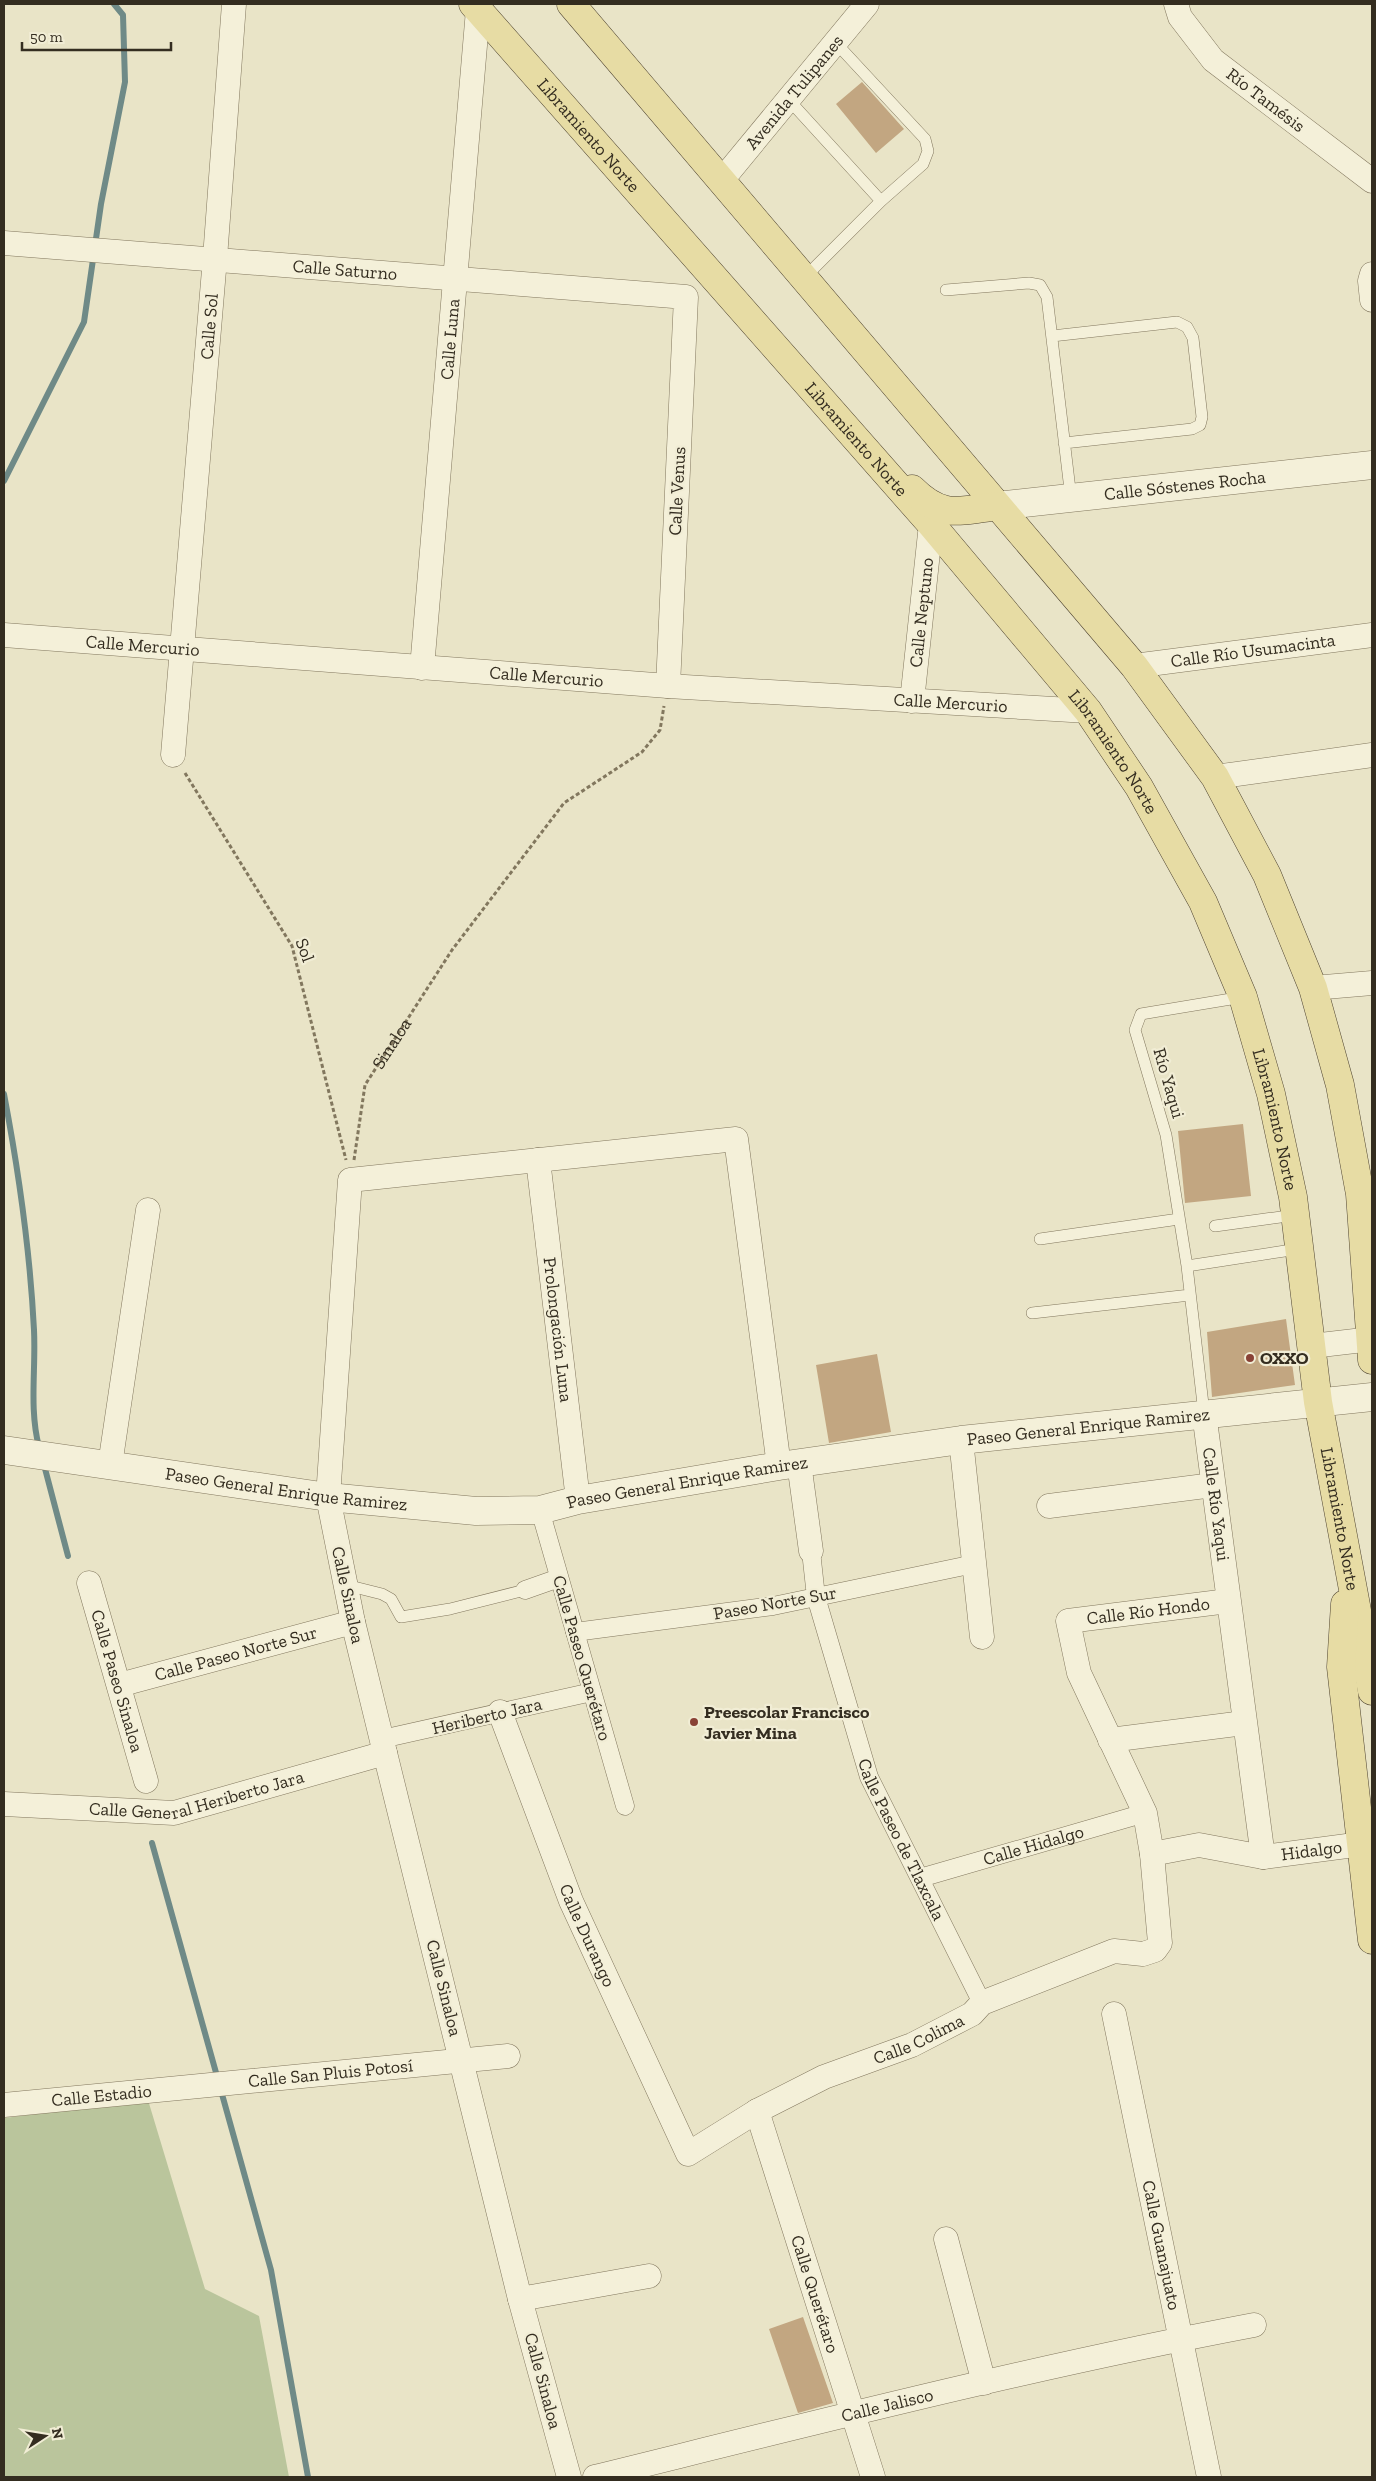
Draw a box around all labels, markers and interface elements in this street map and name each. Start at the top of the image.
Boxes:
scale bar [22,20,171,52]
text: 50 m [30,28,63,46]
street label: Avenida Tulipanes [741,30,848,154]
street label: Río Tamésis [1222,63,1310,137]
street label: Libramiento Norte [532,74,645,197]
street label: Calle Saturno [292,255,398,285]
street label: Calle Sol [195,292,223,360]
street label: Calle Luna [436,297,464,381]
street label: Libramiento Norte [800,378,913,501]
street label: Calle Venus [664,446,690,536]
street label: Calle Sóstenes Rocha [1103,466,1267,505]
street label: Calle Neptuno [905,557,938,668]
street label: Calle Río Usumacinta [1169,629,1337,672]
street label: Calle Mercurio [85,630,200,661]
street label: Calle Mercurio [489,661,604,692]
street label: Libramiento Norte [1064,685,1163,818]
street label: Calle Mercurio [893,688,1008,717]
street label: Sol [291,935,319,965]
street label: Sinaloa [367,1014,416,1073]
street label: Río Yaqui [1148,1045,1190,1121]
street label: Libramiento Norte [1247,1046,1302,1192]
street label: Prolongación Luna [539,1256,577,1404]
place label: OXXO [1260,1347,1309,1369]
marker: OXXO [1244,1352,1256,1364]
street label: Paseo General Enrique Ramirez [966,1403,1211,1450]
street label: Calle Río Yaqui [1198,1446,1235,1562]
street label: Libramiento Norte [1316,1446,1364,1592]
street label: Paseo General Enrique Ramirez [564,1451,809,1514]
street label: Paseo General Enrique Ramirez [164,1463,408,1515]
street label: Calle Sinaloa [327,1544,369,1646]
street label: Calle Paseo Querétaro [548,1573,616,1743]
street label: Paseo Norte Sur [712,1581,838,1625]
street label: Calle Río Hondo [1085,1592,1211,1630]
street label: Calle Paseo Sinaloa [86,1607,148,1755]
street label: Calle Paseo Norte Sur [152,1621,319,1686]
street label: Heriberto Jara [430,1693,544,1739]
place label: Preescolar Francisco Javier Mina [704,1701,870,1744]
marker: Preescolar Francisco Javier Mina [688,1716,700,1728]
street label: Calle Paseo de Tlaxcala [853,1756,950,1924]
street label: Calle General Heriberto Jara [88,1766,307,1824]
street label: Calle Hidalgo [981,1820,1086,1870]
street label: Hidalgo [1280,1836,1343,1866]
street label: Calle Durango [555,1881,620,1991]
street label: Calle Sinaloa [421,1937,467,2039]
street label: Calle Colima [870,2009,968,2069]
street label: Calle San Pluis Potosí [247,2054,414,2092]
street label: Calle Estadio [50,2080,153,2111]
street label: Calle Guanajuato [1137,2178,1185,2312]
street label: Calle Querétaro [786,2232,844,2356]
street label: Calle Sinaloa [520,2330,566,2432]
street label: Calle Jalisco [839,2384,935,2427]
north arrow [20,2411,70,2461]
text: N [48,2426,67,2441]

